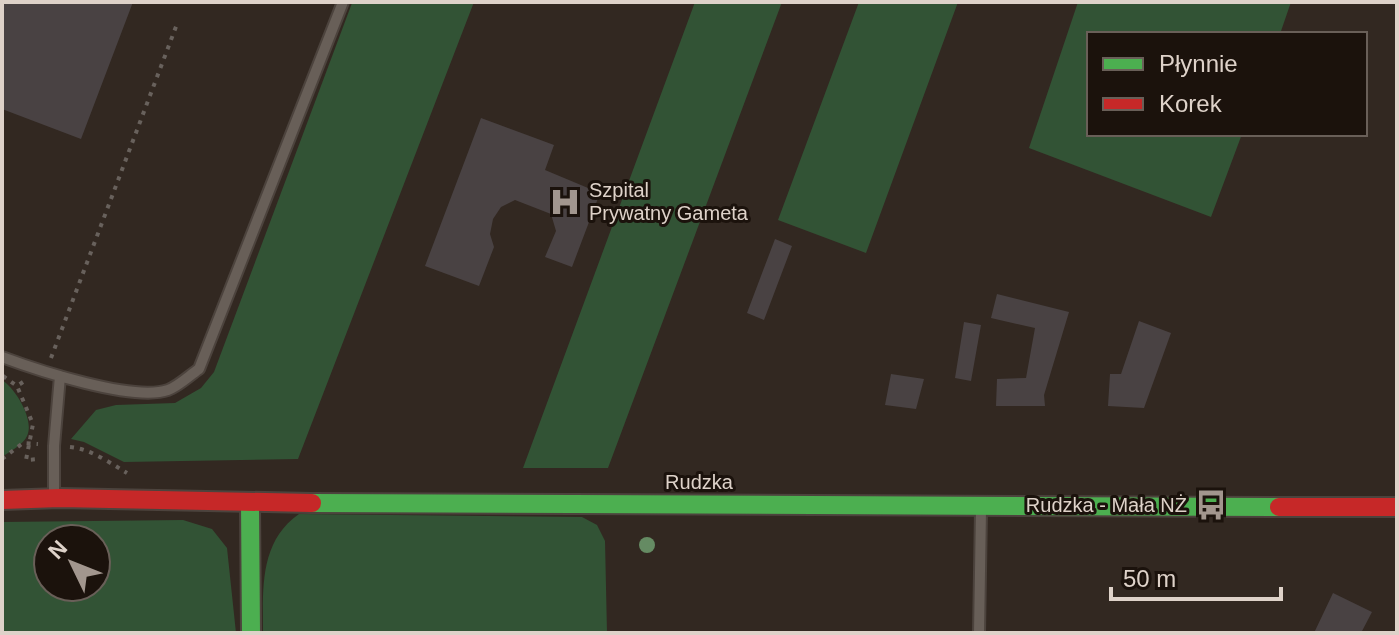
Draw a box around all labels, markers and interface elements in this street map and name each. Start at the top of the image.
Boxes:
legend [1087,32,1367,136]
text: Płynnie [1159,50,1238,77]
text: Korek [1159,90,1223,117]
place label: Szpital Prywatny Gameta [589,179,749,224]
hospital icon: Szpital Prywatny Gameta [548,185,582,219]
street label: Rudzka [665,471,734,493]
bus stop icon: Rudzka - Mała NŻ [1194,488,1228,522]
place label: Rudzka - Mała NŻ [1026,494,1187,516]
north arrow [32,523,112,603]
text: N [43,535,72,564]
scale bar [1111,551,1281,601]
text: 50 m [1123,565,1176,592]

